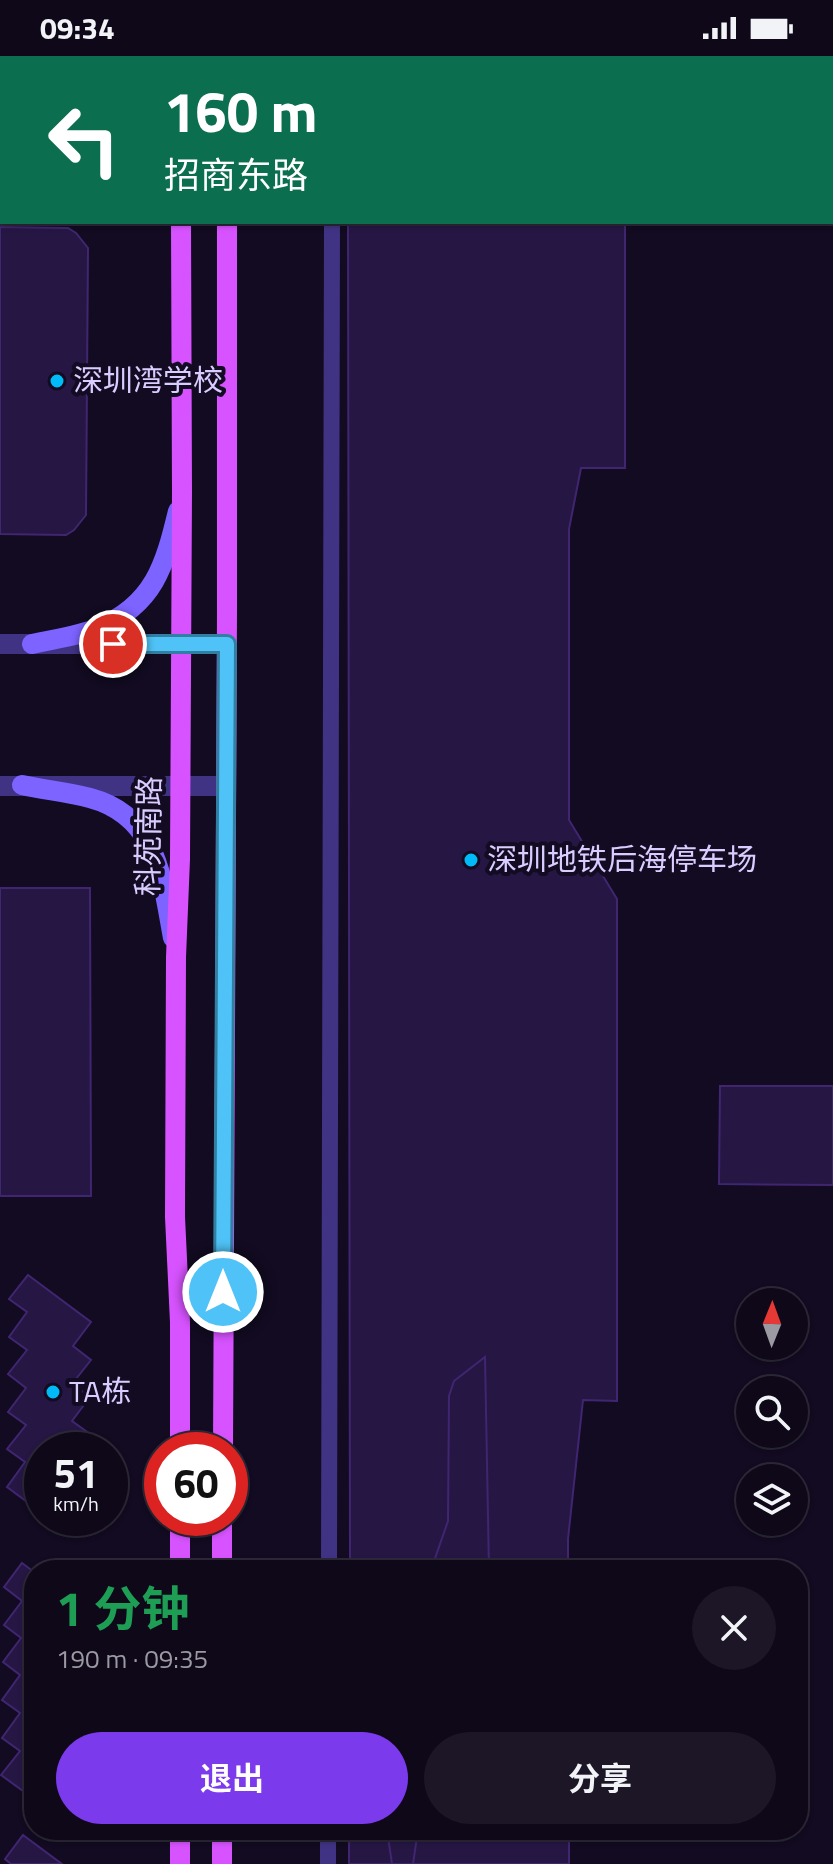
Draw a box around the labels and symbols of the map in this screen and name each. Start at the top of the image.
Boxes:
place label: 深圳湾学校 [73,357,223,403]
marker: 深圳湾学校 [48,372,66,390]
pin [79,610,147,678]
street label: 科苑南路 [124,776,172,896]
place label: 深圳地铁后海停车场 [487,836,757,882]
marker: 深圳地铁后海停车场 [462,851,480,869]
position arrow [181,1250,265,1334]
north arrow [736,1288,808,1360]
place label: TA栋 [69,1368,131,1414]
marker: TA栋 [44,1383,62,1401]
speed limit sign: 60 [144,1432,248,1536]

